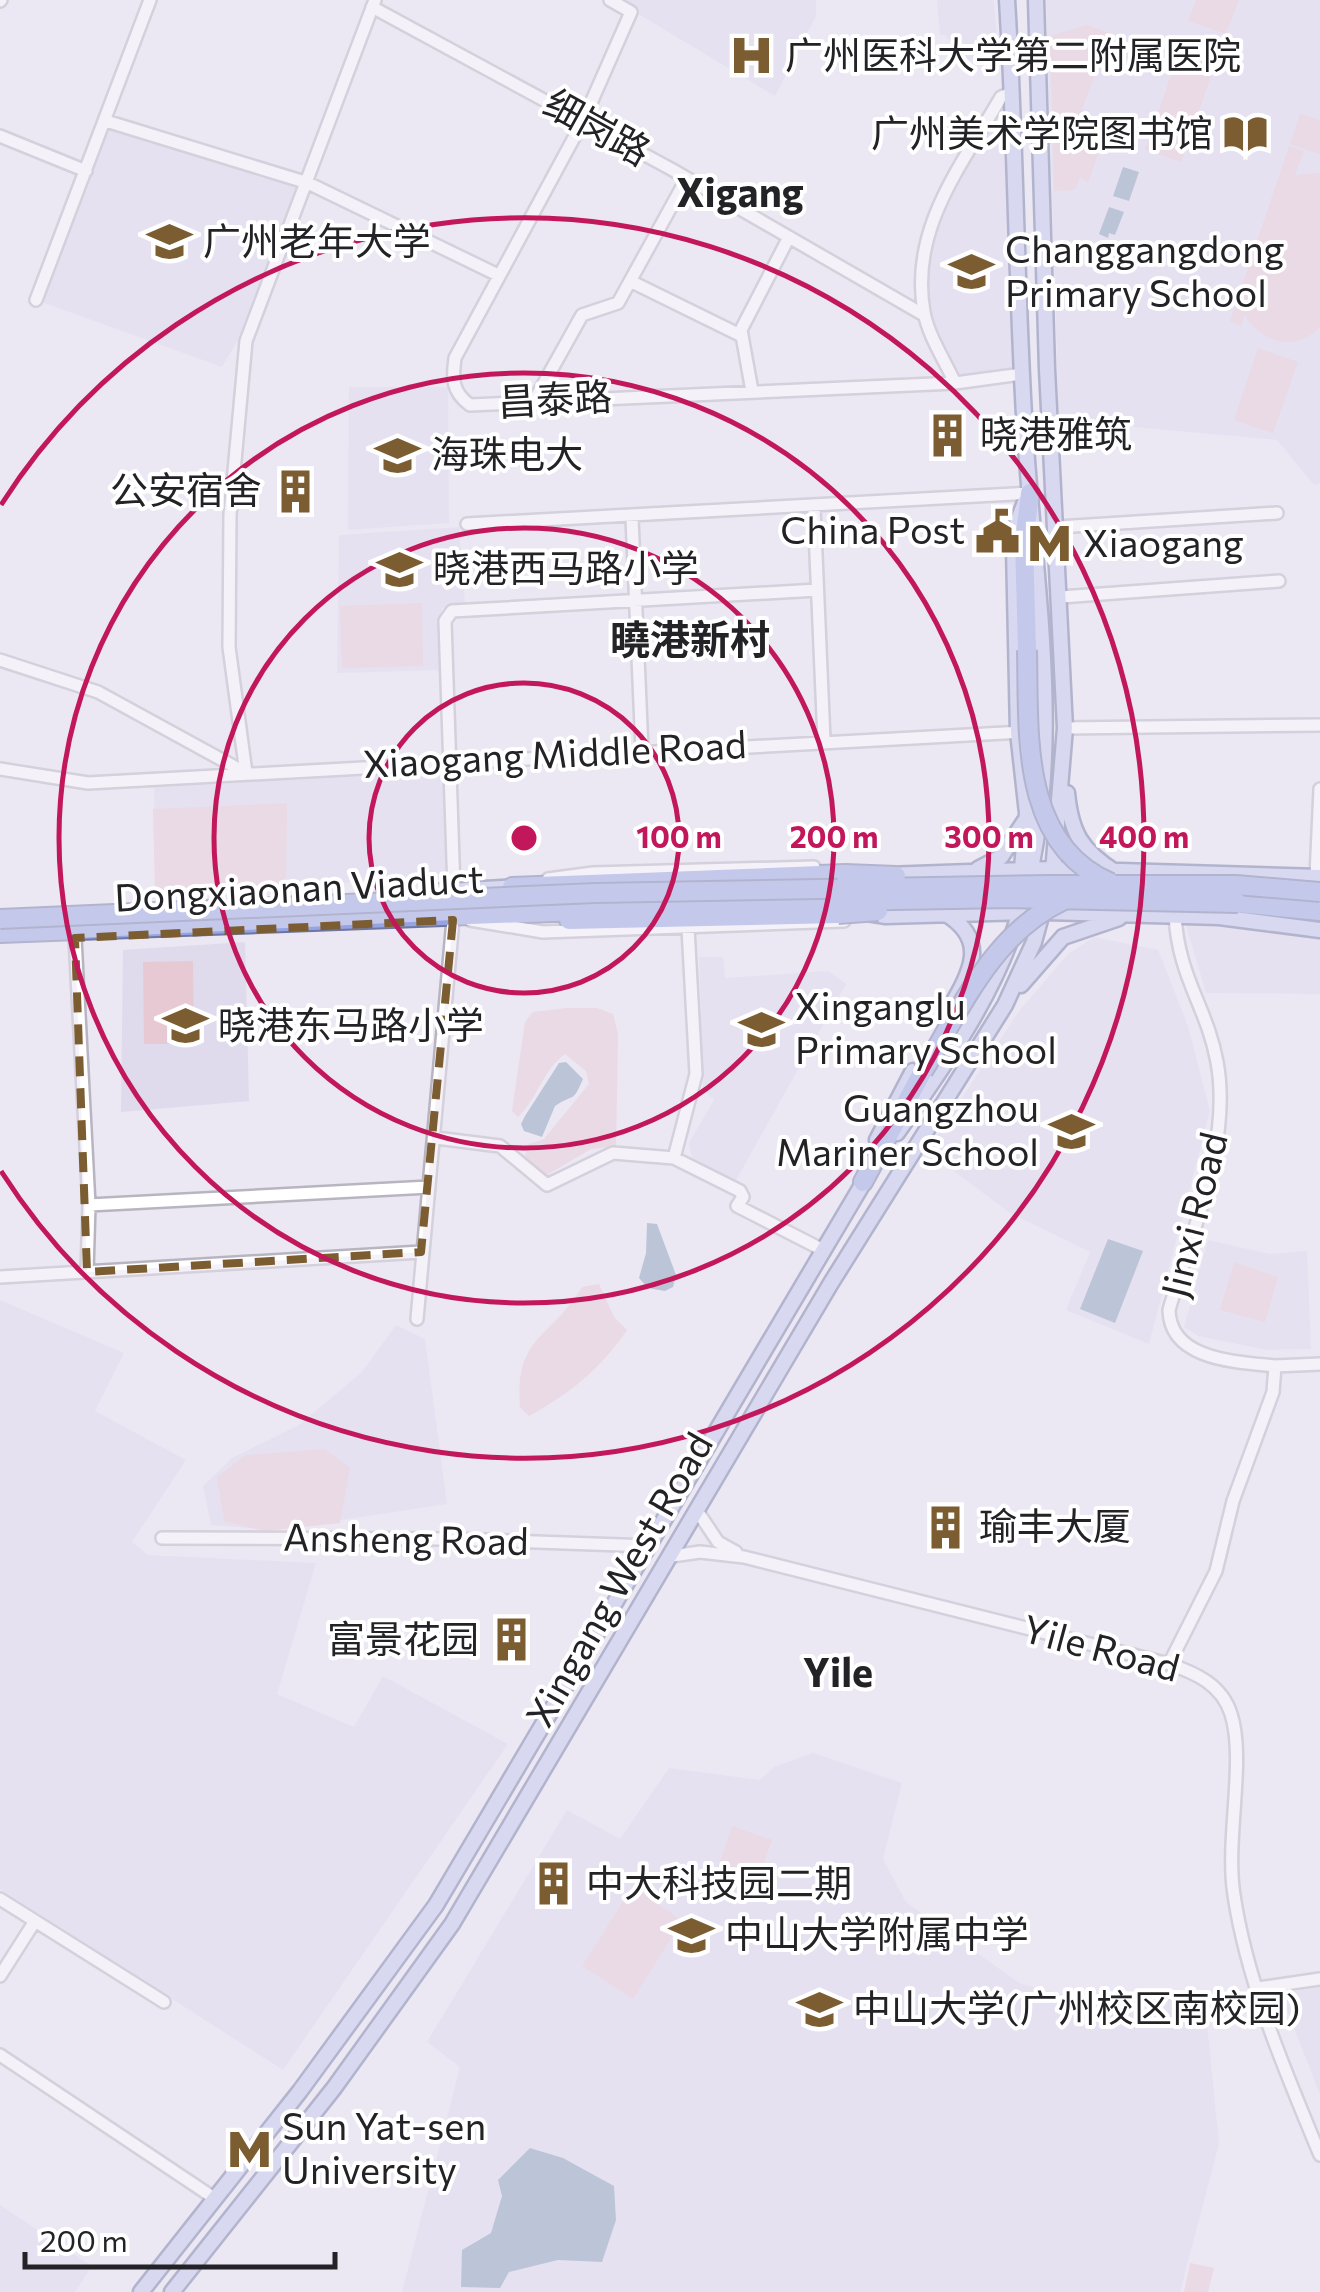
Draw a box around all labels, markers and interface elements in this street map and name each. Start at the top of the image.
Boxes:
place label: 广州医科大学第二附属医院 [785,30,1241,77]
hospital icon: 广州医科大学第二附属医院 [728,32,776,80]
street label: 细岗路 [537,78,659,174]
place label: 广州美术学院图书馆 [871,108,1213,155]
library icon: 广州美术学院图书馆 [1222,110,1270,158]
district label: Xigang [676,166,804,215]
place label: 广州老年大学 [203,216,431,263]
school or university icon: 广州老年大学 [146,218,194,266]
place label: Changgangdong Primary School [1005,224,1284,315]
school or university icon: Changgangdong Primary School [948,248,996,296]
street label: 昌泰路 [497,371,613,424]
place label: 晓港雅筑 [980,409,1132,456]
building icon: 晓港雅筑 [923,411,971,459]
place label: 海珠电大 [431,429,583,476]
school or university icon: 海珠电大 [374,431,422,479]
place label: 公安宿舍 [110,465,262,512]
building icon: 公安宿舍 [271,467,319,515]
place label: China Post [780,505,965,552]
public building icon: China Post [974,507,1022,555]
place label: Xiaogang [1083,518,1244,565]
metro station icon: Xiaogang [1026,520,1074,568]
place label: 晓港西马路小学 [433,543,699,590]
school or university icon: 晓港西马路小学 [376,545,424,593]
district label: 曉港新村 [610,613,770,662]
street label: Xiaogang Middle Road [362,719,748,786]
text: 100 m [636,817,722,854]
text: 200 m [790,817,878,854]
text: 300 m [944,817,1034,854]
text: 400 m [1099,817,1189,854]
centre of rings [506,820,542,856]
street label: Dongxiaonan Viaduct [113,853,485,920]
place label: Xinganglu Primary School [795,981,1057,1072]
place label: 晓港东马路小学 [218,1000,484,1047]
school or university icon: 晓港东马路小学 [161,1002,209,1050]
school or university icon: Xinganglu Primary School [738,1005,786,1053]
place label: Guangzhou Mariner School [776,1083,1039,1174]
school or university icon: Guangzhou Mariner School [1048,1107,1096,1155]
street label: Jinxi Road [1149,1127,1236,1302]
street label: Xingang West Road [514,1423,721,1734]
place label: 瑜丰大厦 [979,1501,1131,1548]
building icon: 瑜丰大厦 [922,1503,970,1551]
street label: Ansheng Road [283,1512,529,1563]
street label: Yile Road [1018,1603,1185,1690]
place label: 富景花园 [327,1614,479,1661]
building icon: 富景花园 [488,1616,536,1664]
district label: Yile [803,1646,873,1695]
place label: 中大科技园二期 [586,1858,852,1905]
building icon: 中大科技园二期 [529,1860,577,1908]
place label: 中山大学附属中学 [725,1909,1029,1956]
school or university icon: 中山大学附属中学 [668,1911,716,1959]
place label: 中山大学(广州校区南校园) [853,1983,1300,2030]
school or university icon: 中山大学(广州校区南校园) [796,1985,844,2033]
place label: Sun Yat-sen University [282,2101,486,2192]
metro station icon: Sun Yat-sen University [225,2125,273,2173]
scale bar [25,2207,335,2269]
text: 200 m [40,2221,128,2258]

